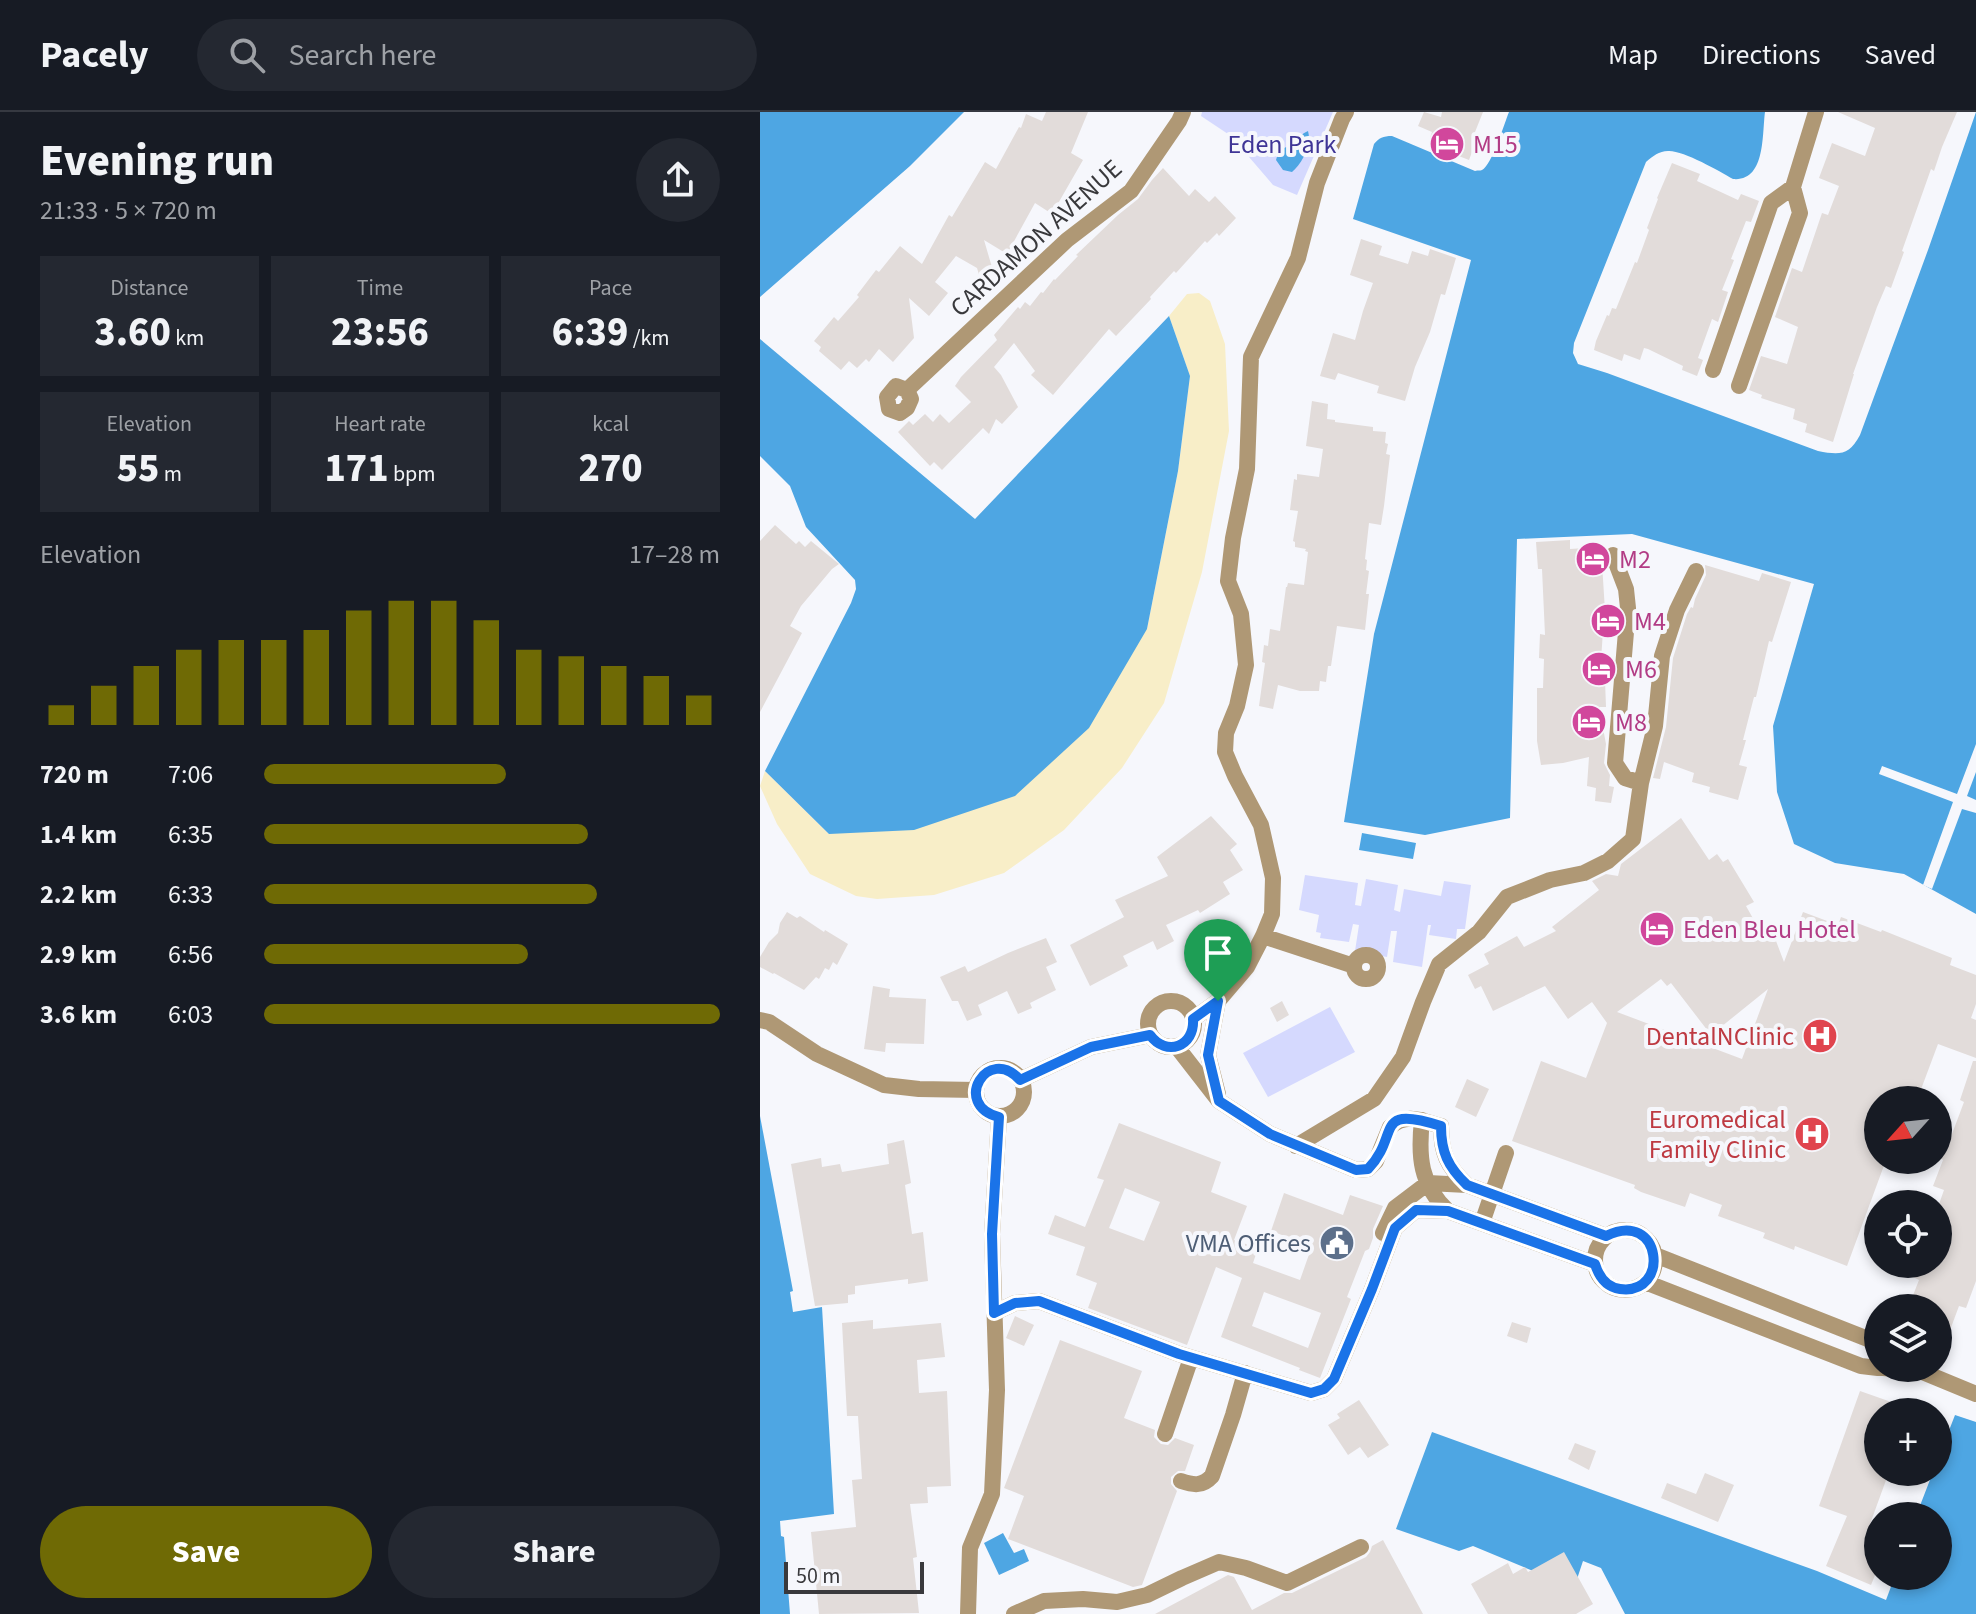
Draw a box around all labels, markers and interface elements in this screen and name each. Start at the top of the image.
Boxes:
search box [197,19,757,91]
text: Pacely [40,28,149,82]
icon: search [225,33,269,77]
text: Search here [289,34,436,77]
text: Map [1608,35,1658,75]
text: Directions [1702,35,1821,75]
text: Saved [1865,35,1936,75]
hotel icon: M15 [1428,125,1466,163]
park label: Eden Park [1228,126,1337,163]
place label: M15 [1473,126,1518,163]
text: Evening run [40,130,274,193]
button: share [636,138,720,222]
street label: CARDAMON AVENUE [942,151,1130,325]
text: 21:33 · 5 × 720 m [40,192,217,229]
text: Distance [110,272,188,304]
text: Time [357,272,403,304]
text: Pace [589,272,632,304]
text: 3.60 [94,304,171,361]
text: 23:56 [331,304,429,361]
text: 6:39 [552,304,628,361]
text: km [171,322,204,354]
text: /km [628,322,670,354]
text: Elevation [106,408,192,440]
text: Heart rate [334,408,426,440]
text: kcal [592,408,629,440]
text: 55 [117,440,159,497]
text: 171 [324,440,389,497]
text: 270 [579,440,643,497]
text: m [159,458,182,490]
text: bpm [389,458,436,490]
text: Elevation [40,536,141,573]
text: 17–28 m [629,536,720,573]
hotel icon: M2 [1574,540,1612,578]
place label: M2 [1619,541,1651,578]
hotel icon: M4 [1589,602,1627,640]
place label: M4 [1634,603,1666,640]
hotel icon: M6 [1580,650,1618,688]
place label: M6 [1625,651,1657,688]
hotel icon: M8 [1570,703,1608,741]
place label: M8 [1615,704,1647,741]
text: 720 m [40,756,109,793]
text: 7:06 [168,756,213,793]
text: 1.4 km [40,816,117,853]
text: 6:35 [168,816,213,853]
text: 2.2 km [40,876,117,913]
text: 6:33 [168,876,213,913]
hotel icon: Eden Bleu Hotel [1638,910,1676,948]
place label: Eden Bleu Hotel [1683,911,1856,948]
pin [1184,919,1252,1001]
icon: arrive [1196,931,1240,975]
text: 2.9 km [40,936,117,973]
text: 6:56 [168,936,213,973]
text: 3.6 km [40,996,117,1033]
text: 6:03 [168,996,213,1033]
hospital icon: DentalNClinic [1801,1017,1839,1055]
place label: DentalNClinic [1646,1018,1794,1055]
north arrow [1864,1086,1952,1174]
map controls [1864,1086,1952,1590]
place label: Euromedical Family Clinic [1649,1101,1786,1168]
hospital icon: Euromedical Family Clinic [1793,1115,1831,1153]
button: locate [1864,1190,1952,1278]
public building icon: VMA Offices [1318,1224,1356,1262]
place label: VMA Offices [1186,1225,1311,1262]
button: layers [1864,1294,1952,1382]
button: + [1864,1398,1952,1486]
button: − [1864,1502,1952,1590]
button: Save [40,1506,372,1598]
button: Share [388,1506,720,1598]
scale bar [784,1558,924,1594]
text: 50 m [796,1560,841,1592]

